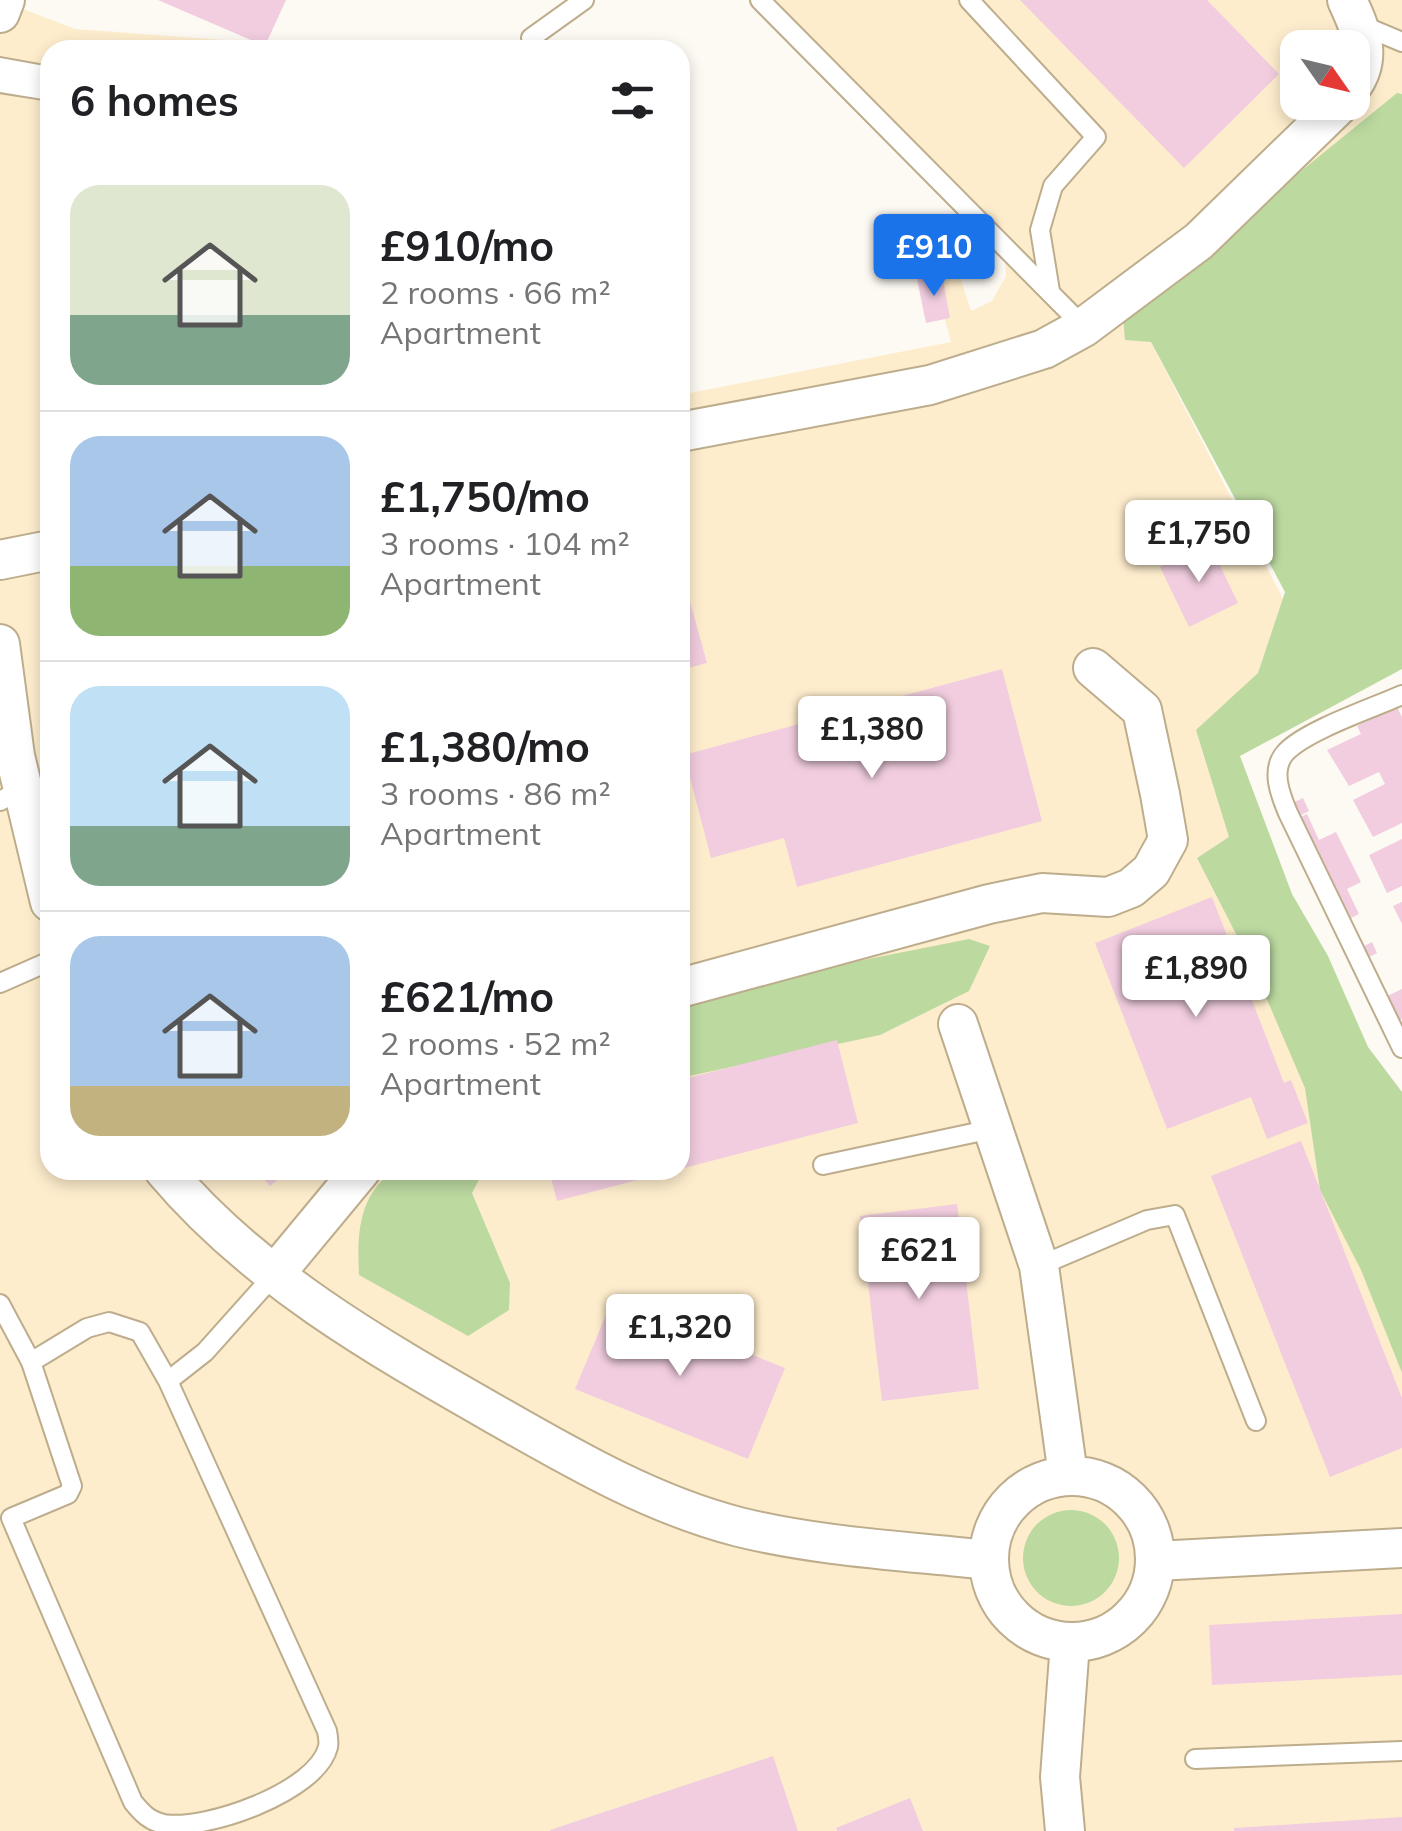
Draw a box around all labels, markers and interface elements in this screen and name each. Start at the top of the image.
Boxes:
north arrow [1280,30,1370,120]
map controls [1280,30,1370,120]
icon: filters [605,73,660,128]
text: 6 homes [70,74,239,127]
pin: £910 [875,214,993,299]
text: £910/mo [380,219,554,272]
icon: home [150,225,270,345]
text: £910 [896,226,972,266]
text: 2 rooms · 66 m² [380,272,611,312]
text: Apartment [380,312,541,352]
text: £1,750/mo [380,470,590,523]
icon: home [150,476,270,596]
pin: £1,750 [1118,500,1280,585]
text: £1,750 [1147,512,1251,552]
text: 3 rooms · 104 m² [380,523,630,563]
text: Apartment [380,563,541,603]
pin: £1,380 [791,696,953,781]
text: £1,380 [820,708,924,748]
text: £1,380/mo [380,720,590,773]
icon: home [150,726,270,846]
text: 3 rooms · 86 m² [380,773,611,813]
text: Apartment [380,813,541,853]
pin: £1,890 [1115,935,1277,1020]
text: £1,890 [1144,947,1248,987]
text: £621/mo [380,970,554,1023]
icon: home [150,976,270,1096]
text: 2 rooms · 52 m² [380,1023,611,1063]
text: Apartment [380,1063,541,1103]
pin: £621 [860,1217,978,1302]
text: £621 [881,1229,957,1269]
pin: £1,320 [599,1294,761,1379]
text: £1,320 [628,1306,732,1346]

